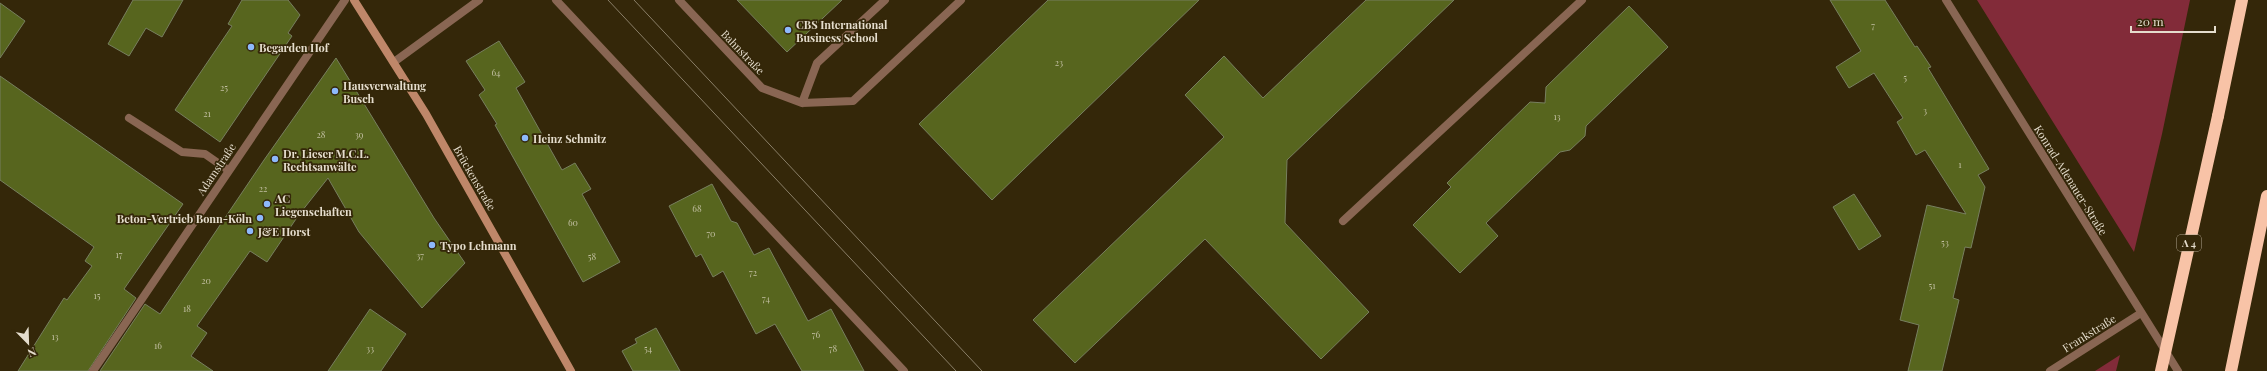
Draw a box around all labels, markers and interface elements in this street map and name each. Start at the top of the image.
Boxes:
scale bar [2131,8,2215,34]
text: 20 m [2137,13,2164,29]
place label: CBS International Business School [796,17,888,45]
house number: 7 [1871,19,1875,31]
marker: CBS International Business School [783,25,793,35]
street label: Bahnstraße [718,26,768,78]
place label: Begarden Hof [259,40,330,55]
marker: Begarden Hof [246,42,256,52]
house number: 23 [1055,56,1063,68]
house number: 64 [491,66,501,78]
house number: 5 [1903,71,1907,83]
place label: Hausverwaltung Busch [343,78,427,106]
house number: 25 [220,81,228,93]
marker: Hausverwaltung Busch [330,86,340,96]
house number: 3 [1923,104,1927,116]
house number: 21 [203,107,211,119]
house number: 13 [1553,110,1561,122]
street label: Konrad-Adenauer-Straße [2031,122,2111,238]
house number: 28 [317,128,326,140]
house number: 39 [355,128,364,140]
place label: Heinz Schmitz [533,131,606,146]
marker: Heinz Schmitz [520,133,530,143]
street label: Adamstraße [193,140,239,199]
street label: Brückenstraße [450,143,500,214]
place label: Dr. Lieser M.C.L. Rechtsanwälte [283,146,369,174]
marker: Dr. Lieser M.C.L. Rechtsanwälte [270,154,280,164]
house number: 1 [1958,158,1962,170]
house number: 22 [259,182,267,194]
place label: AC Liegenschaften [274,191,352,219]
marker: AC Liegenschaften [262,199,272,209]
house number: 68 [692,202,702,214]
place label: Beton-Vertrieb Bonn-Köln [117,211,252,226]
marker: Beton-Vertrieb Bonn-Köln [255,213,265,223]
house number: 60 [568,216,578,228]
place label: J&E Horst [257,224,310,239]
marker: J&E Horst [245,226,255,236]
house number: 70 [706,227,716,239]
road number: A 4 [2177,235,2201,251]
house number: 53 [1941,236,1949,248]
place label: Typo Lehmann [440,238,517,253]
marker: Typo Lehmann [427,240,437,250]
house number: 17 [116,248,123,260]
house number: 37 [416,249,424,261]
house number: 58 [588,250,597,262]
house number: 72 [749,266,757,278]
house number: 20 [201,274,211,286]
house number: 51 [1928,279,1936,291]
house number: 15 [94,289,101,301]
house number: 74 [762,292,770,304]
house number: 18 [183,302,191,314]
street label: Frankstraße [2059,310,2119,355]
north arrow [8,323,48,363]
house number: 76 [812,328,820,340]
house number: 13 [51,330,59,342]
house number: 16 [154,339,162,351]
house number: 33 [366,342,374,354]
house number: 54 [644,342,653,354]
house number: 78 [829,342,837,354]
text: N [25,344,39,361]

